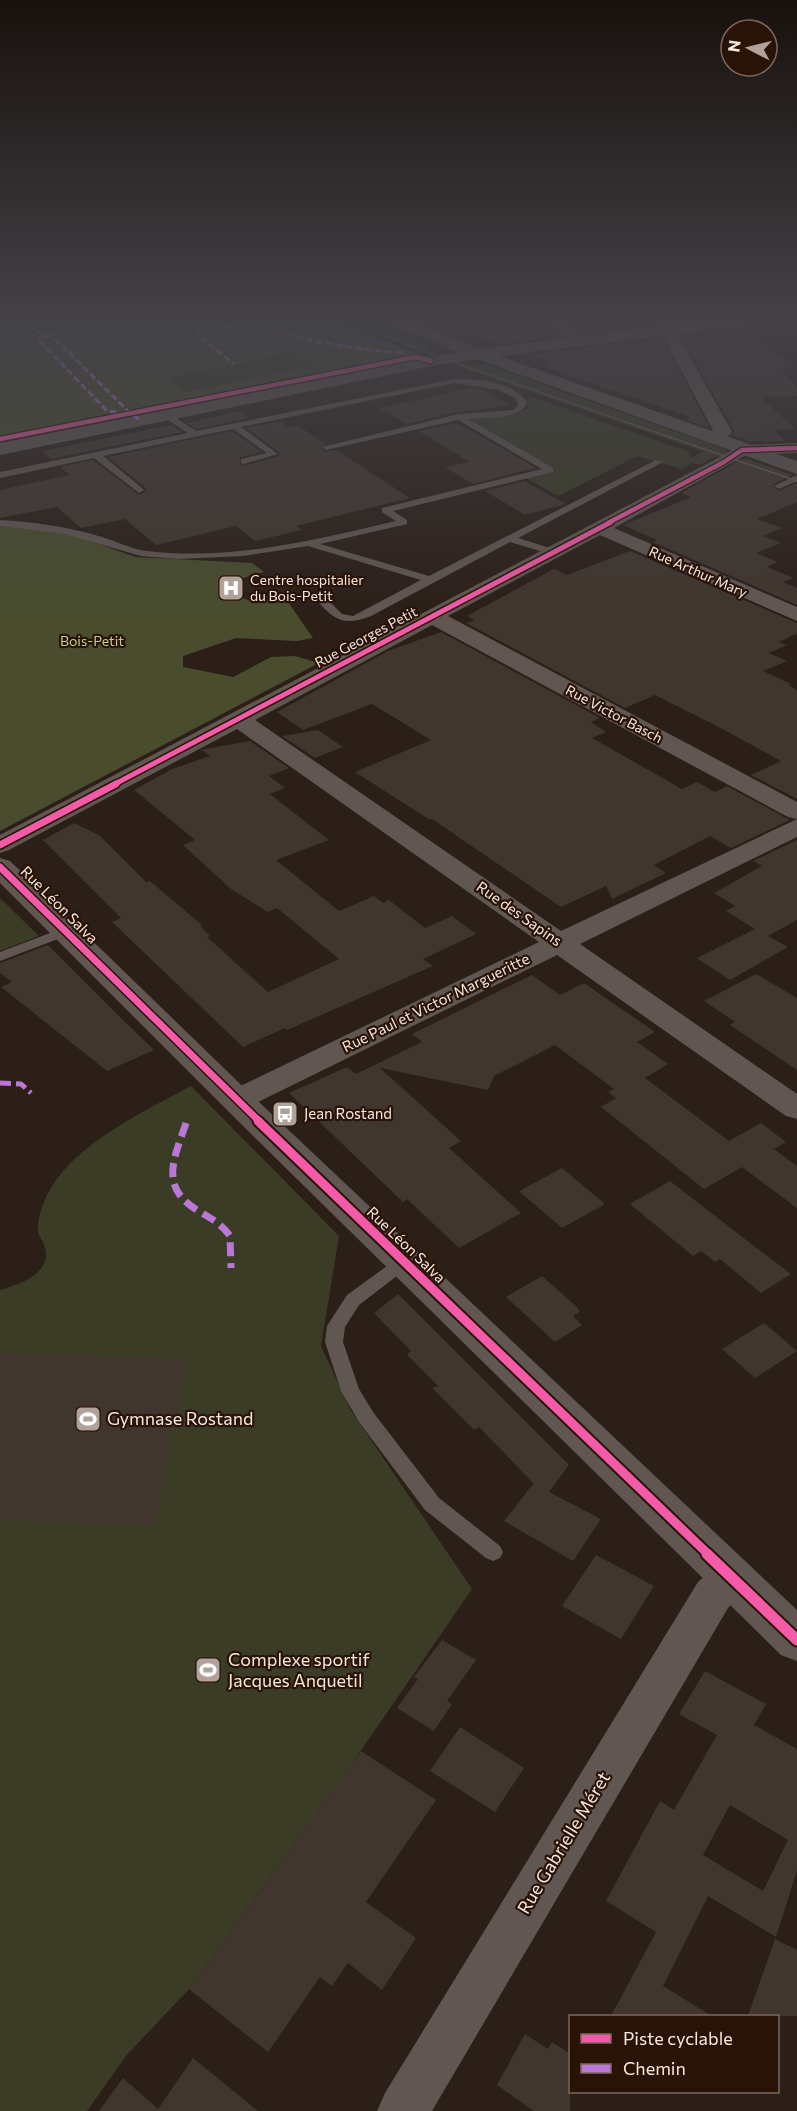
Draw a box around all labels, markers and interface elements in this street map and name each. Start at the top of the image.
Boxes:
north arrow [719,18,779,78]
text: N [723,39,744,53]
street label: Rue Arthur Mary [646,542,750,601]
place label: Centre hospitalier du Bois-Petit [250,571,364,604]
hospital icon: Centre hospitalier du Bois-Petit [216,573,246,603]
street label: Rue Georges Petit [312,602,420,671]
park label: Bois-Petit [60,632,124,649]
street label: Rue Victor Basch [563,681,666,746]
street label: Rue Léon Salva [17,862,102,947]
street label: Rue des Sapins [473,877,566,949]
street label: Rue Paul et Victor Margueritte [339,949,532,1055]
bus stop icon: Jean Rostand [270,1099,300,1129]
place label: Jean Rostand [304,1104,392,1122]
street label: Rue Léon Salva [364,1202,450,1286]
sports icon: Gymnase Rostand [73,1404,103,1434]
place label: Gymnase Rostand [107,1407,253,1429]
place label: Complexe sportif Jacques Anquetil [228,1648,370,1691]
sports icon: Complexe sportif Jacques Anquetil [193,1655,223,1685]
street label: Rue Gabrielle Méret [512,1767,614,1918]
legend [569,2015,779,2093]
text: Piste cyclable [623,2027,733,2049]
text: Chemin [623,2057,686,2079]

